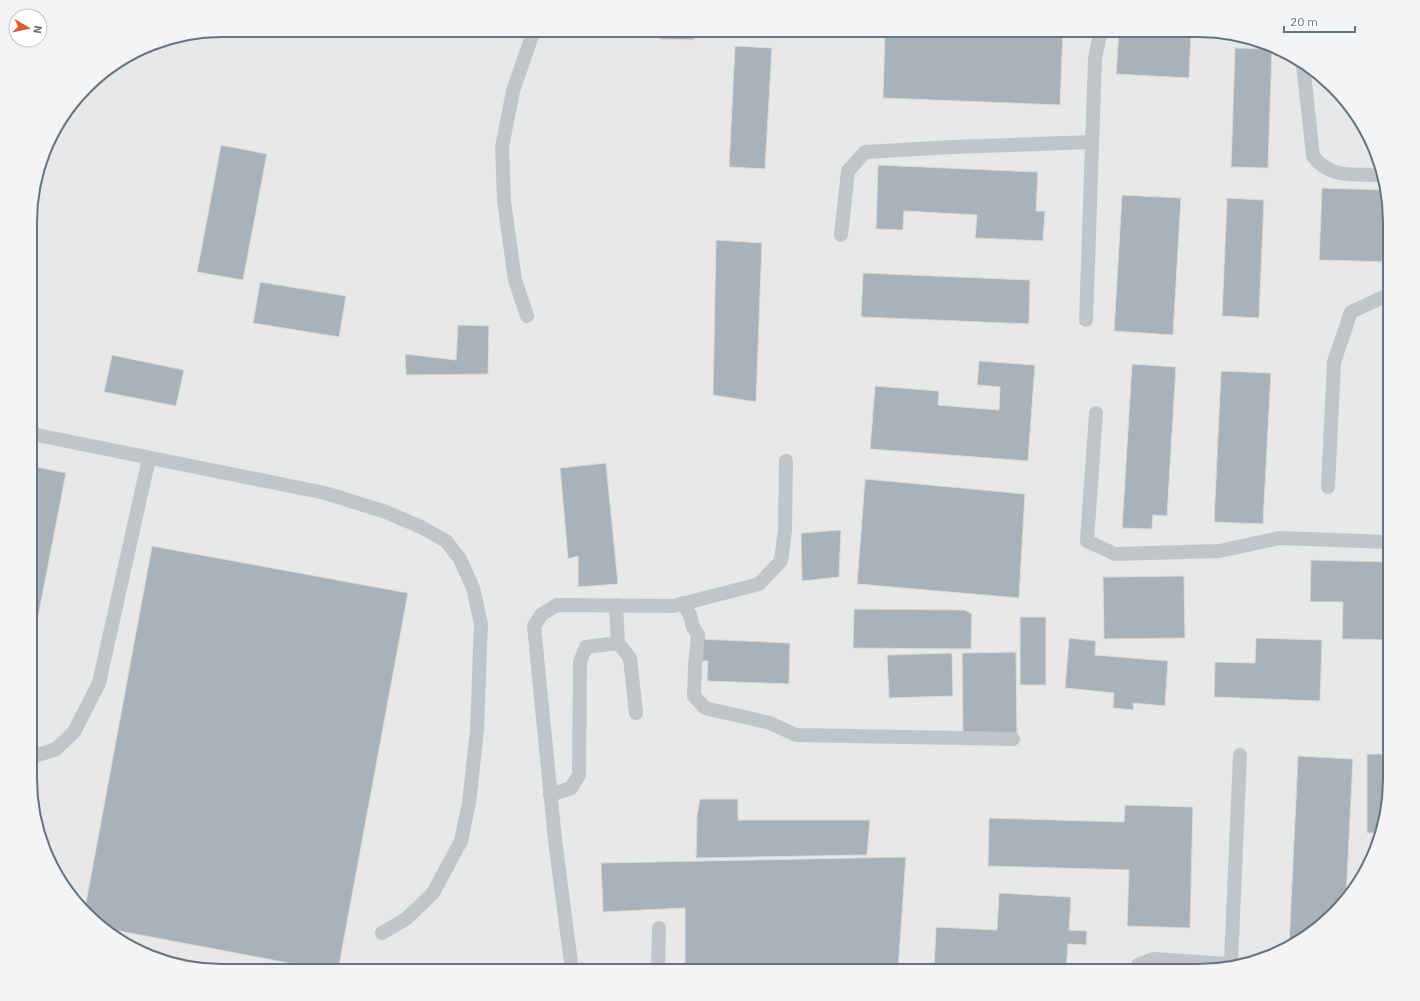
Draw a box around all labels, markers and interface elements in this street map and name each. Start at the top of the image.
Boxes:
north arrow [8,8,48,48]
scale bar [1284,8,1355,34]
text: 20 m [1290,14,1318,29]
text: N [30,25,45,35]

